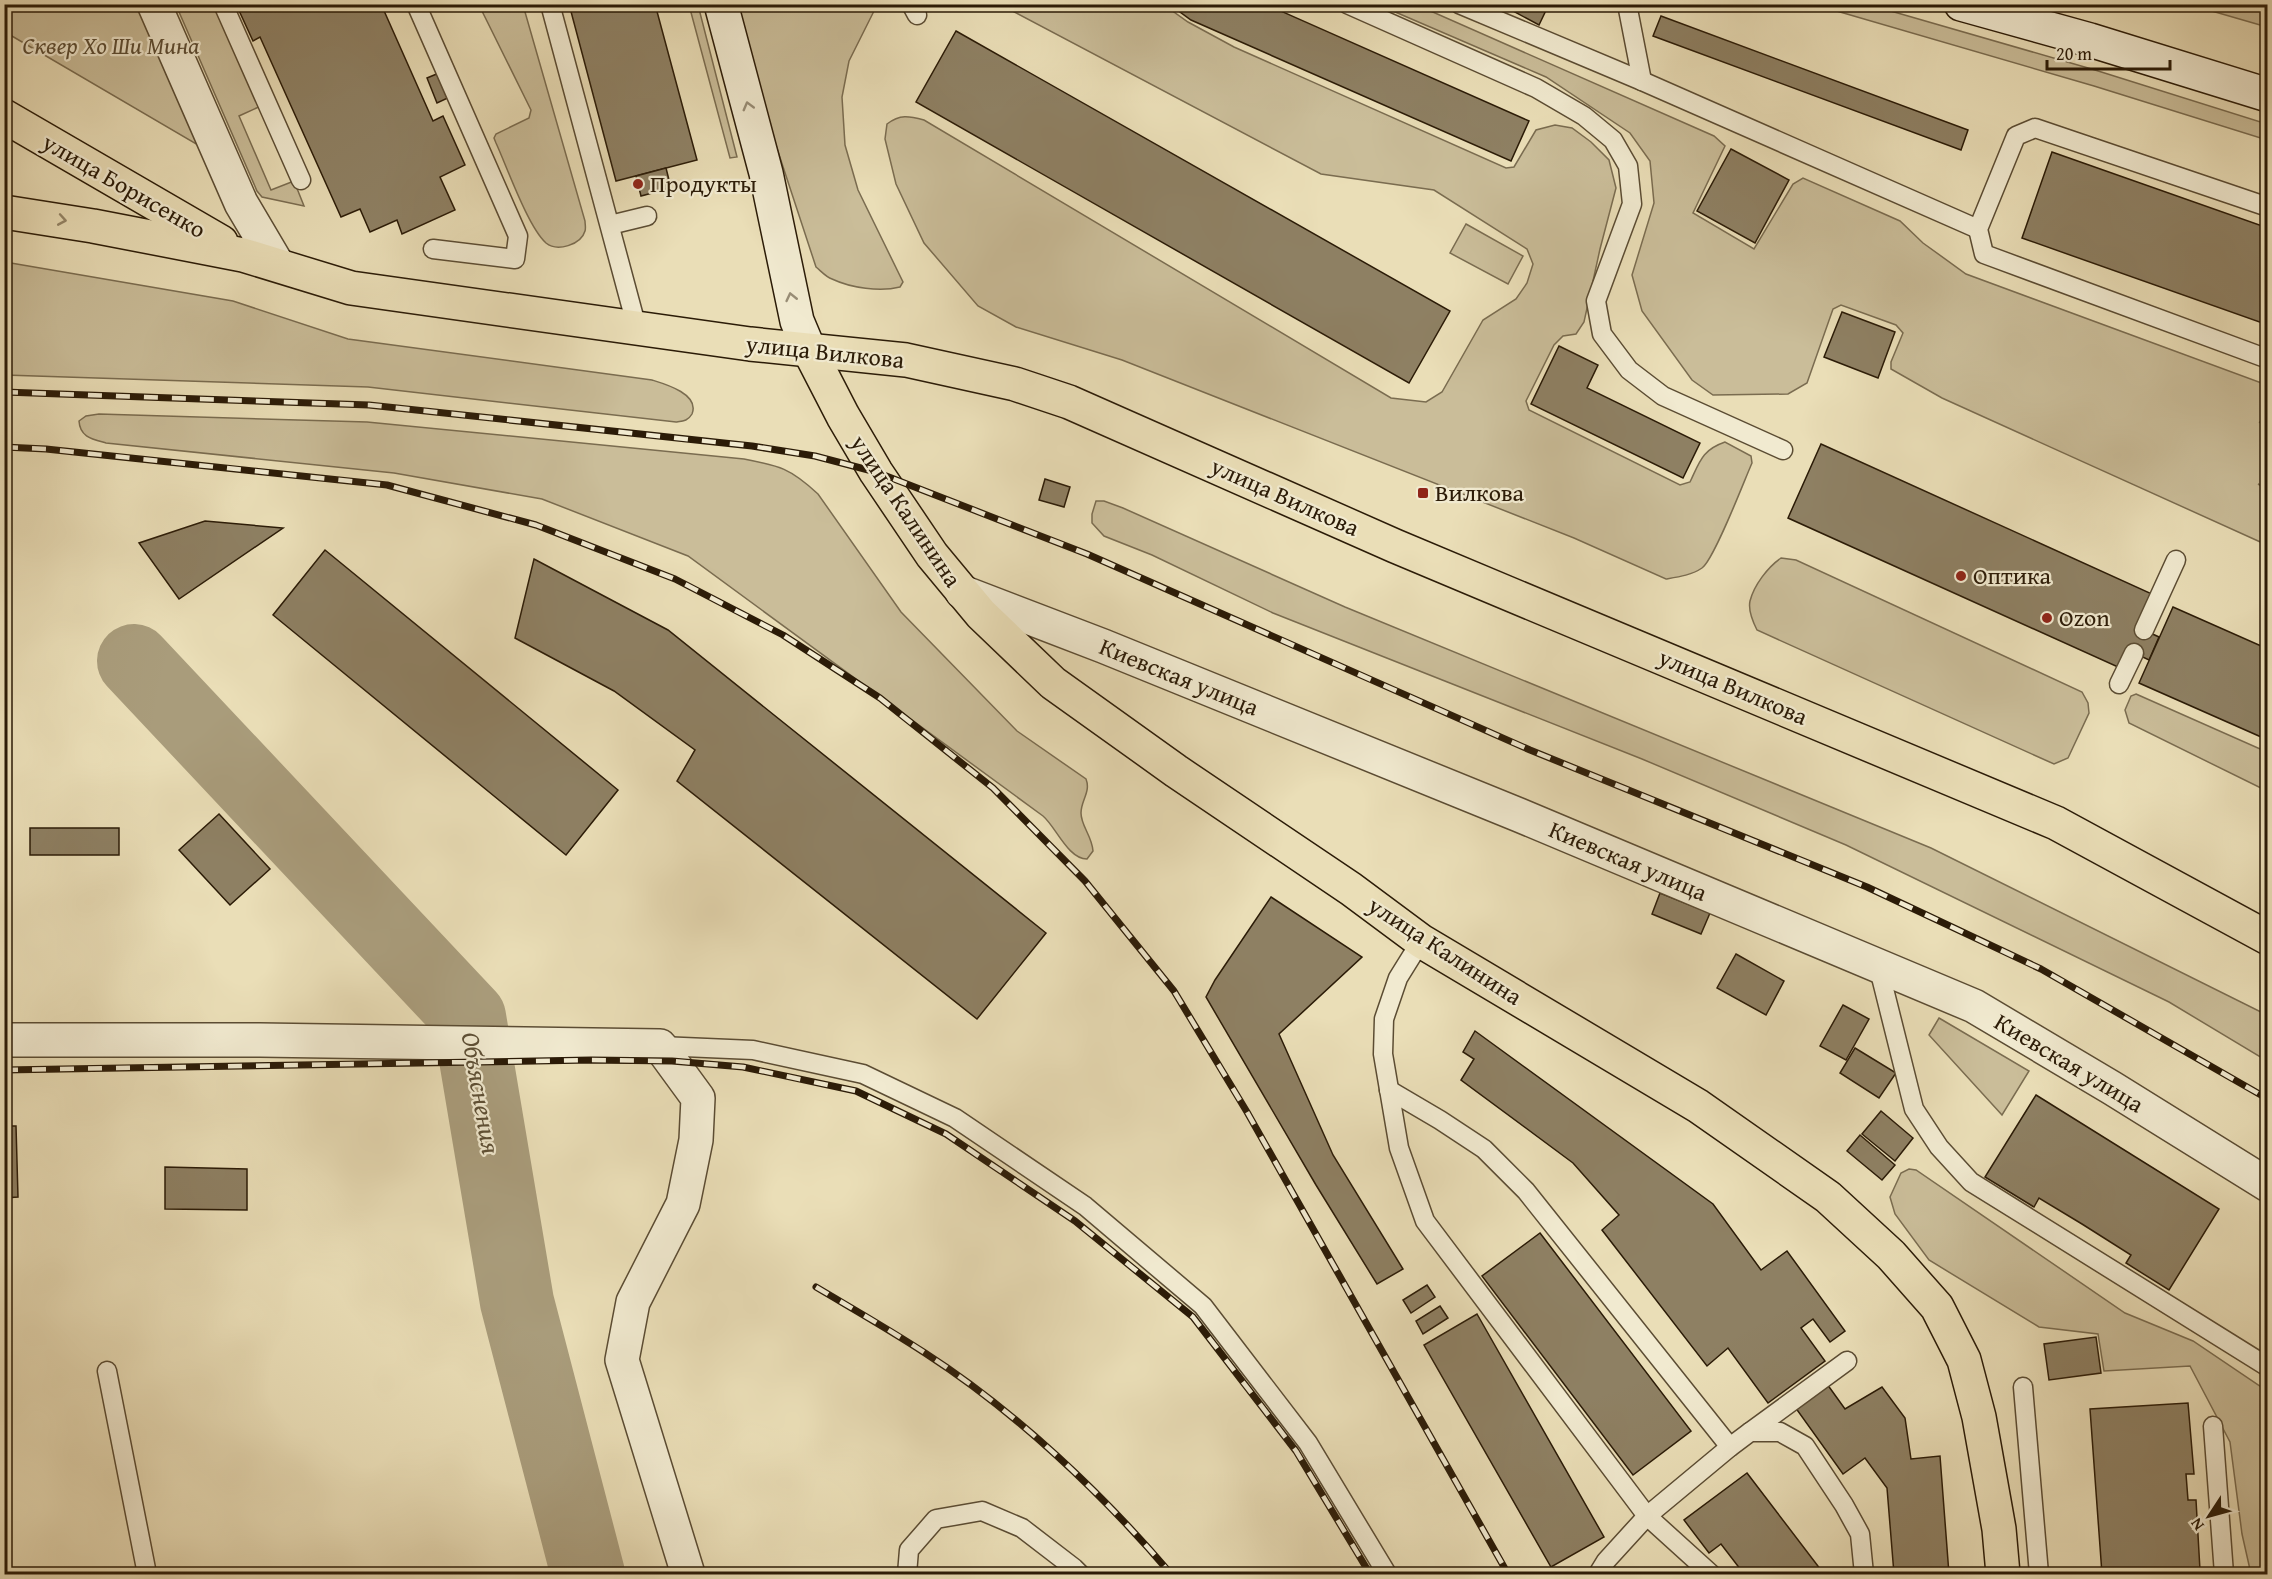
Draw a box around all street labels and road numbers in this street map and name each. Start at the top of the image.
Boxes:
street label: улица Борисенко [35,124,213,247]
street label: улица Вилкова [743,326,907,377]
street label: улица Калинина [842,427,971,594]
street label: улица Вилкова [1205,448,1366,545]
street label: Киевская улица [1094,629,1265,725]
street label: улица Вилкова [1652,639,1814,734]
street label: Киевская улица [1544,811,1713,910]
street label: улица Калинина [1361,887,1530,1014]
street label: Киевская улица [1988,1004,2151,1121]

